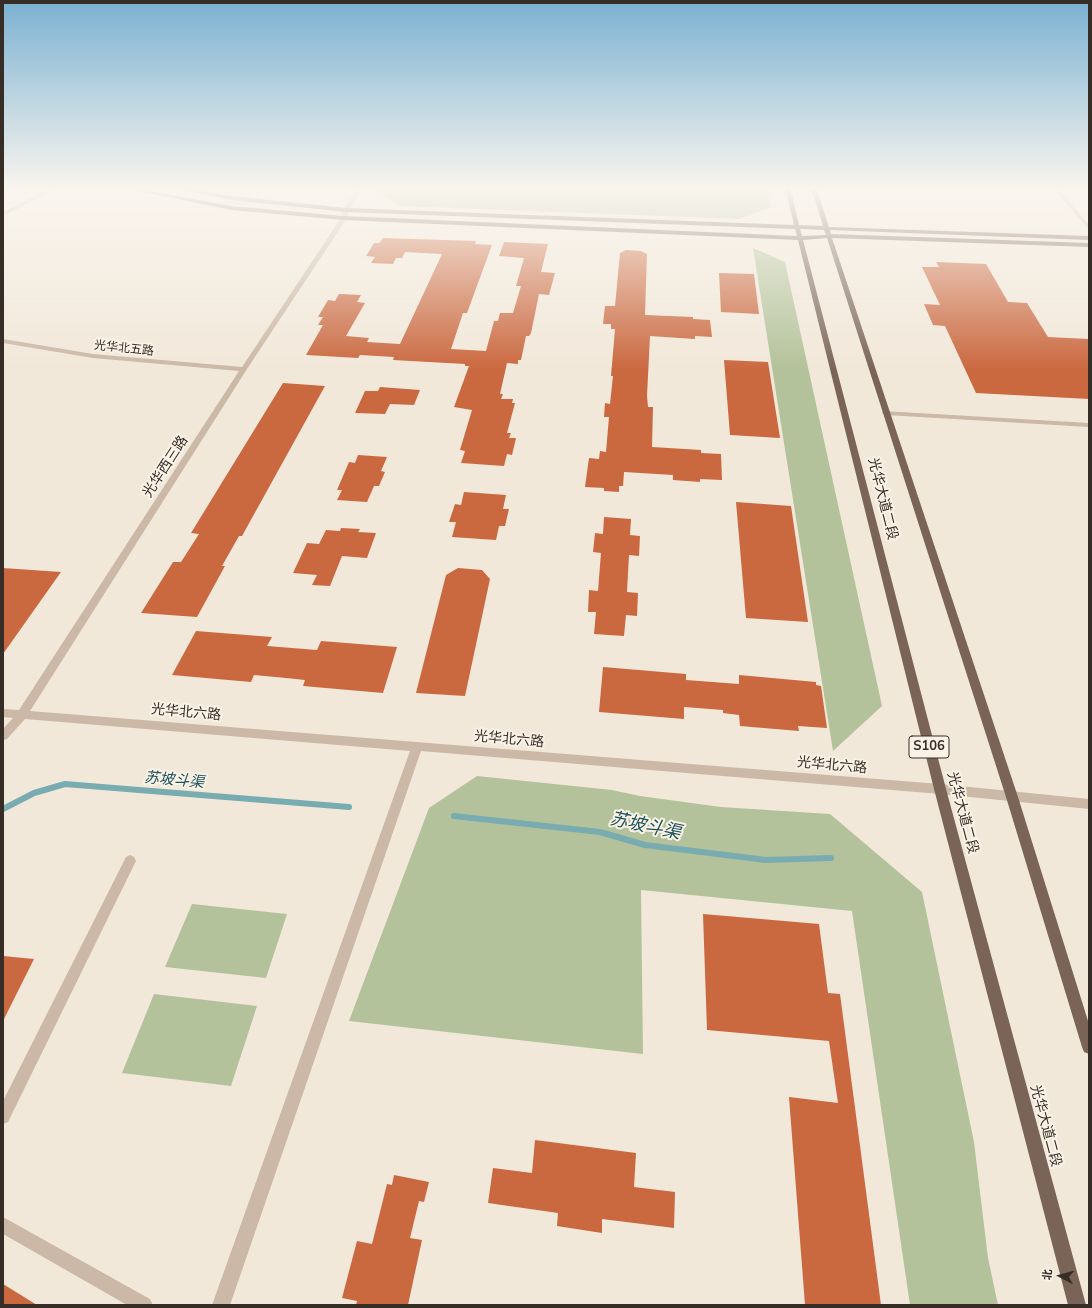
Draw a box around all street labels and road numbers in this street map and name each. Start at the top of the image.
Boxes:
street label: 光华北五路 [93,339,155,359]
street label: 光华西三路 [140,433,192,501]
street label: 光华大道二段 [864,456,900,542]
street label: 光华北六路 [150,702,222,724]
street label: 光华北六路 [473,729,545,751]
road number: S106 [909,736,949,758]
street label: 光华北六路 [796,755,868,777]
street label: 光华大道二段 [943,770,981,856]
street label: 光华大道二段 [1026,1083,1064,1169]

